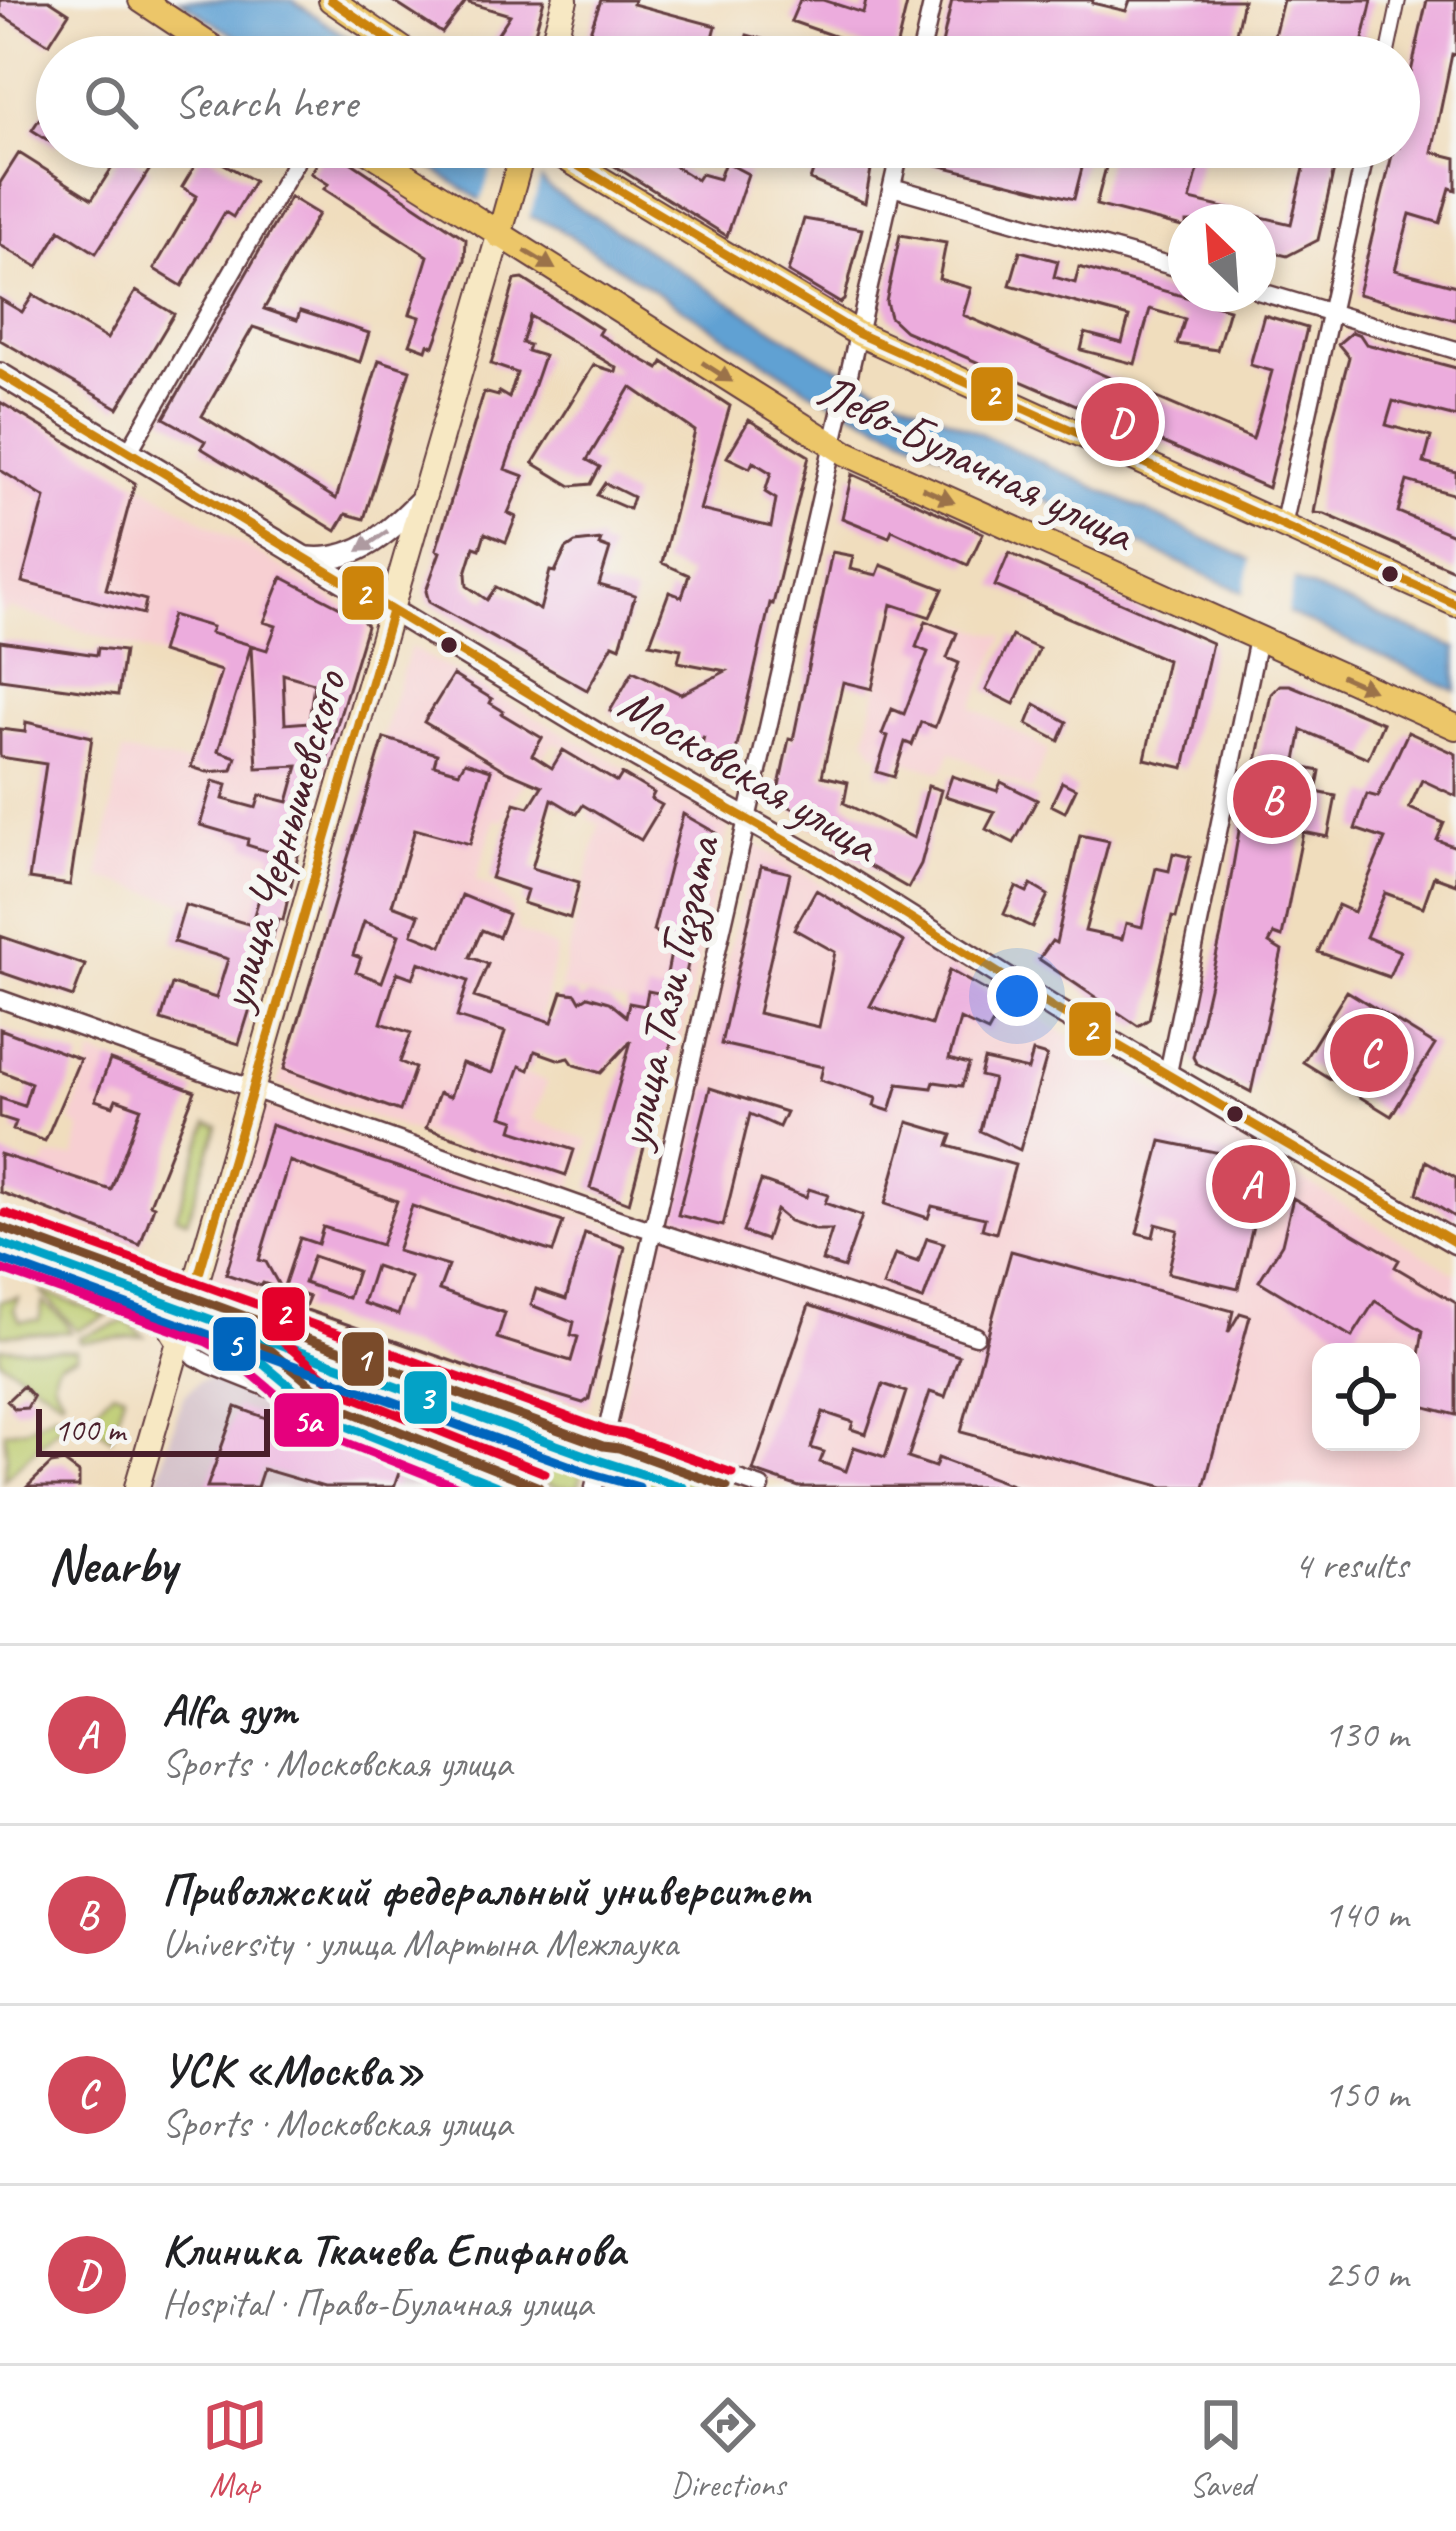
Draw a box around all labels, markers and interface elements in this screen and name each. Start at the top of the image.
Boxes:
search box [36,36,1420,168]
icon: search [78,69,144,135]
text: Search here [174,74,357,131]
north arrow [1168,204,1276,312]
one-way arrow [523,249,557,270]
street label: Лево-Булачная улица [808,360,1146,565]
one-way arrow [700,361,733,383]
line badge: 2 [969,365,1015,423]
text: 2 [985,374,1003,416]
pin: D [1081,377,1159,467]
one-way arrow [921,486,956,506]
one-way arrow [357,528,389,551]
unlabelled marker [1379,563,1401,585]
line badge: 2 [340,564,386,622]
text: 2 [356,573,374,615]
unlabelled marker [438,634,460,656]
street label: улица Чернышевского [204,663,359,1019]
street label: Московская улица [608,673,891,876]
one-way arrow [1340,674,1375,694]
pin: B [1233,754,1311,844]
street label: улица Тази Гиззата [602,829,733,1156]
your location [987,966,1047,1026]
line badge: 2 [1067,1000,1113,1058]
pin: C [1330,1008,1408,1098]
text: 2 [1083,1009,1101,1051]
unlabelled marker [1224,1103,1246,1125]
pin: A [1212,1139,1290,1229]
line badge: 2 [260,1285,307,1343]
text: 2 [276,1293,294,1335]
line badge: 5 [211,1315,258,1373]
text: 5 [227,1324,244,1366]
line badge: 1 [340,1330,386,1388]
text: 1 [356,1338,374,1380]
map controls [1312,1343,1420,1451]
button: locate [1312,1343,1420,1451]
line badge: 3 [402,1369,449,1426]
text: 3 [419,1377,437,1419]
line badge: 5а [272,1391,341,1449]
text: 5а [292,1400,324,1442]
scale bar [36,1403,270,1456]
text: 100 m [54,1409,125,1451]
text: Nearby [48,1533,176,1597]
text: 4 results [1294,1541,1408,1590]
text: Alfa gym [162,1682,297,1739]
text: A [77,1710,97,1759]
text: 130 m [1324,1710,1408,1759]
text: Sports · Московская улица [162,1739,512,1788]
text: Приволжский федеральный университет [162,1862,811,1919]
text: B [77,1890,97,1939]
text: 140 m [1324,1890,1408,1939]
text: University · улица Мартына Межлаука [162,1919,678,1968]
text: УСК «Москва» [162,2042,424,2099]
text: C [78,2070,96,2119]
text: 150 m [1324,2070,1408,2119]
text: Sports · Московская улица [162,2099,512,2148]
text: Клиника Ткачева Епифанова [162,2222,625,2279]
text: D [76,2250,98,2299]
text: 250 m [1324,2250,1408,2299]
text: Hospital · Право-Булачная улица [162,2279,593,2328]
tab: Map [202,2392,268,2506]
tab: Directions [671,2392,785,2506]
tab: Saved [1188,2392,1254,2506]

